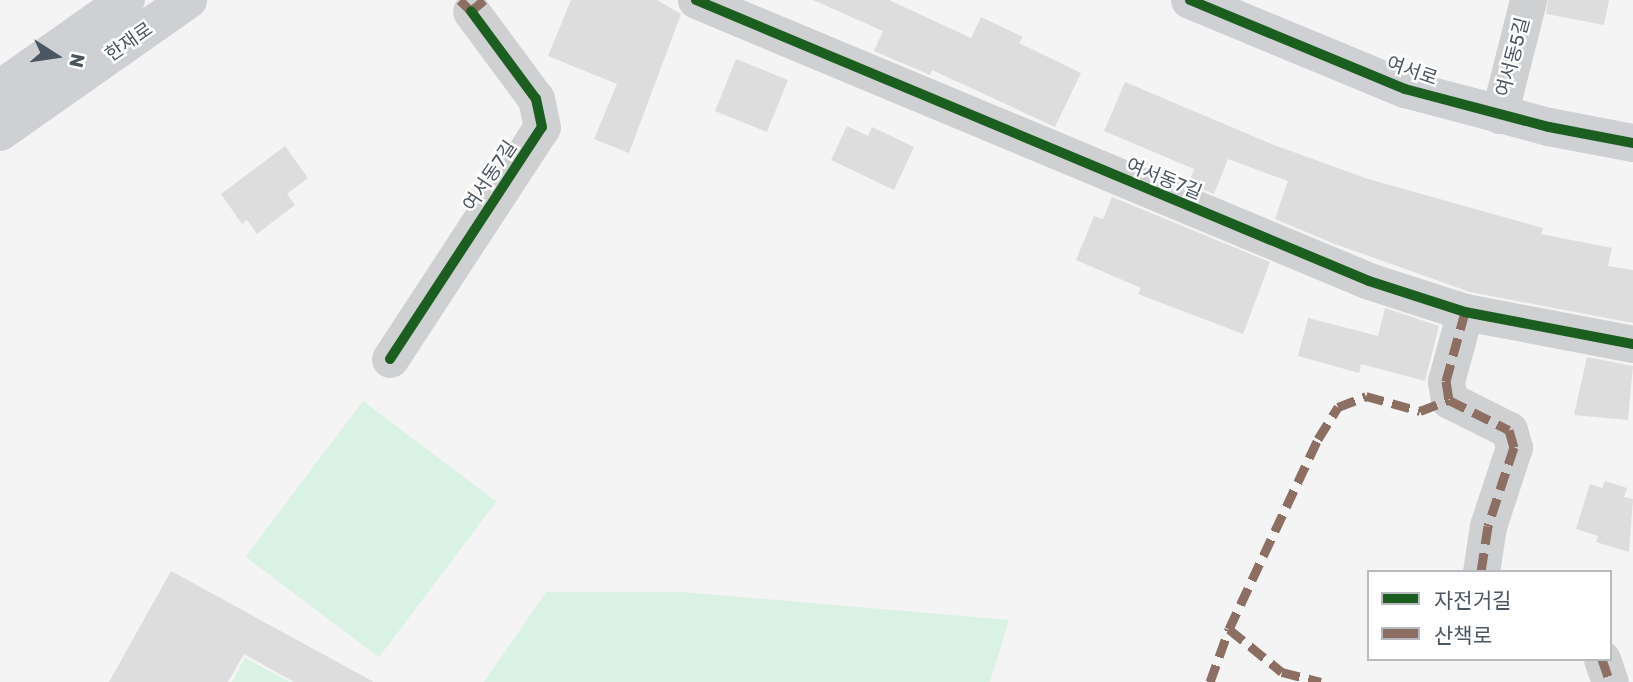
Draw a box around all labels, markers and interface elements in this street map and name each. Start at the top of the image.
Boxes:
street label: 여서동5길 [1491,15,1535,99]
street label: 한재로 [101,18,157,66]
north arrow [21,21,91,91]
text: N [64,51,90,70]
street label: 여서로 [1383,52,1441,90]
street label: 여서동7길 [458,137,522,215]
street label: 여서동7길 [1123,154,1205,204]
legend [1367,570,1612,661]
text: 자전거길 [1434,588,1511,613]
text: 산책로 [1434,623,1492,648]

